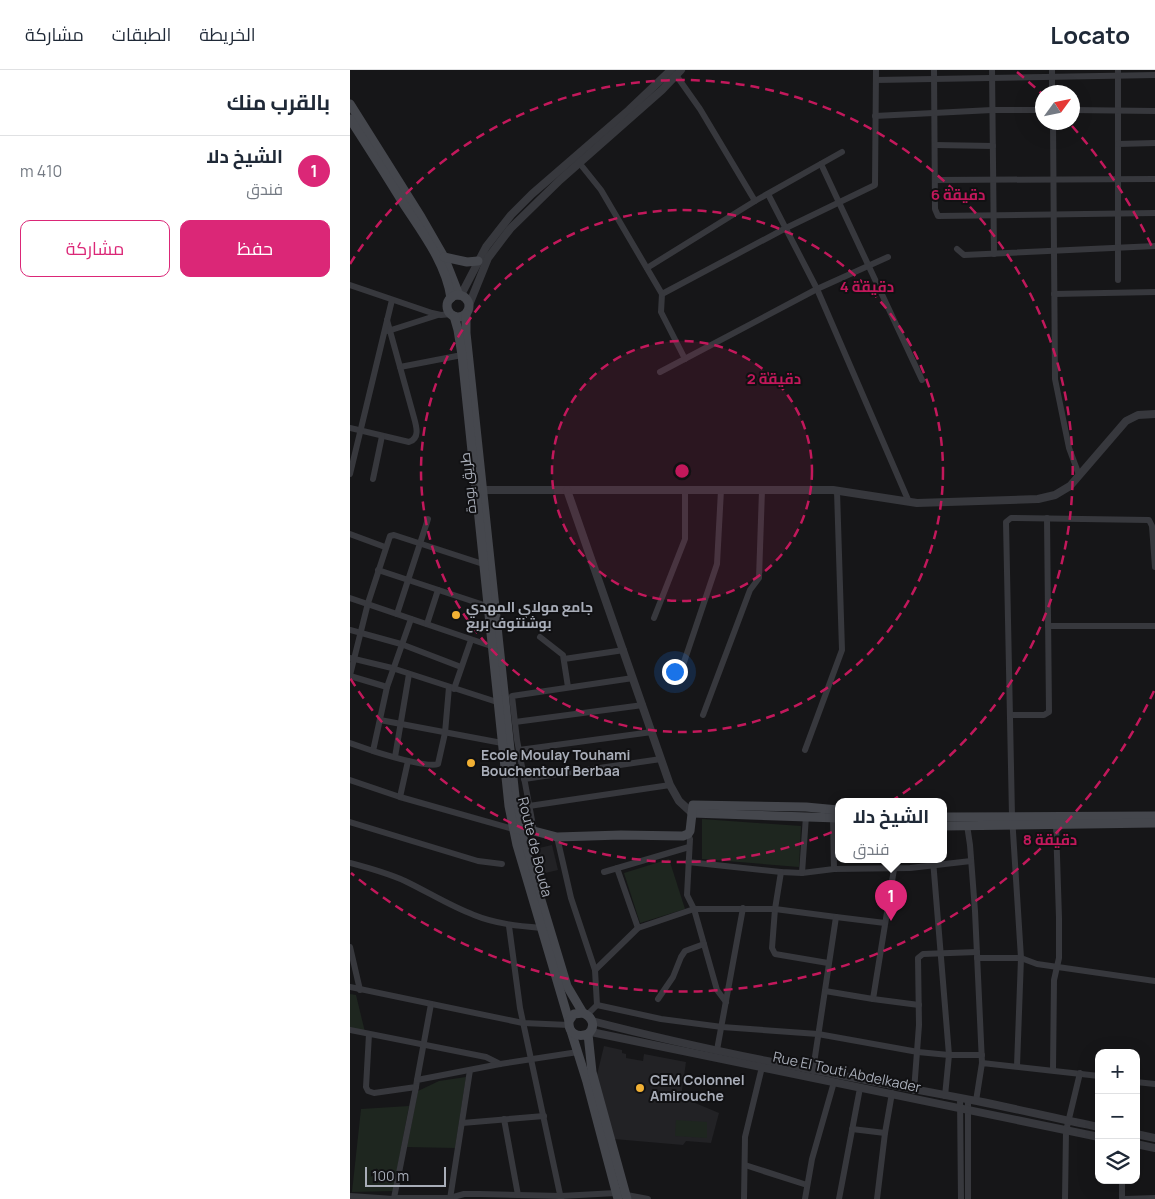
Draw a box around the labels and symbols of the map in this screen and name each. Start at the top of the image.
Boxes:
north arrow [1035,85,1080,130]
text: 6 دقيقة [931,184,985,205]
text: 4 دقيقة [840,276,894,297]
text: 2 دقيقة [747,368,801,389]
street label: طريق بودة [455,451,480,515]
centre of rings [673,462,691,480]
place label: جامع مولاي المهدي بوشنتوف بربع [466,597,593,633]
marker: جامع مولاي المهدي بوشنتوف بربع [450,609,462,621]
your location [662,659,688,685]
place label: Ecole Moulay Touhami Bouchentouf Berbaa [481,745,631,780]
marker: Ecole Moulay Touhami Bouchentouf Berbaa [465,757,477,769]
street label: Route de Bouda [514,795,557,899]
text: 8 دقيقة [1023,829,1077,850]
pin: 1 [875,880,907,921]
street label: Rue El Touti Abdelkader [771,1047,923,1096]
place label: CEM Colonnel Amirouche [650,1070,745,1105]
marker: CEM Colonnel Amirouche [634,1082,646,1094]
scale bar [365,1164,446,1187]

